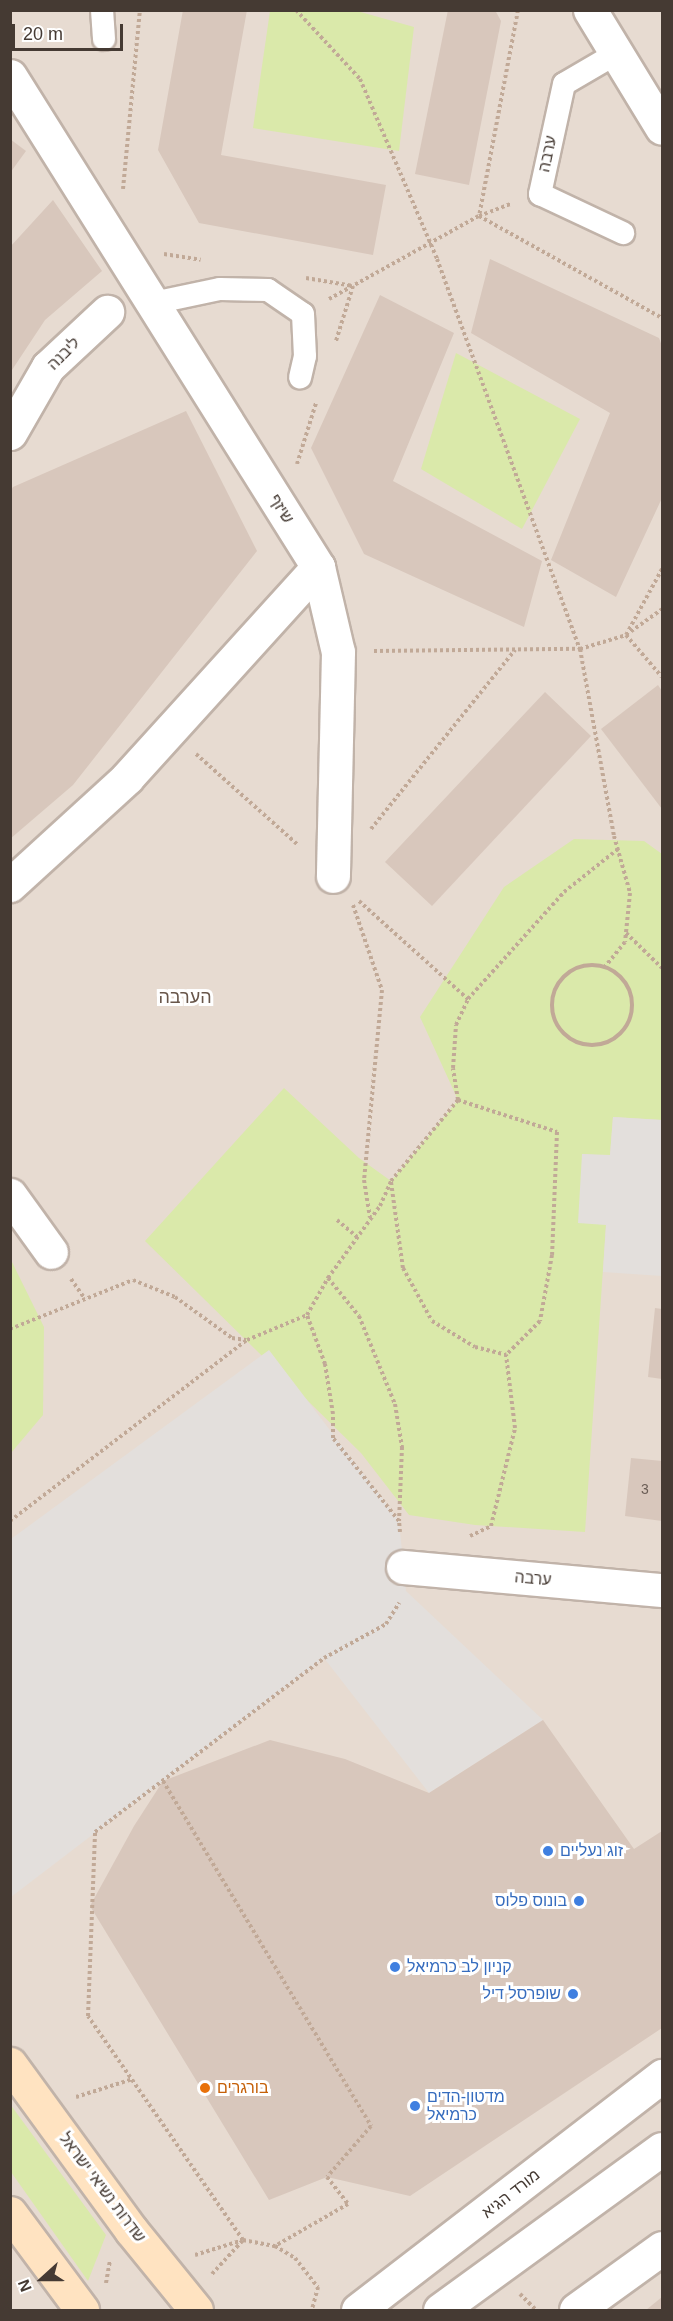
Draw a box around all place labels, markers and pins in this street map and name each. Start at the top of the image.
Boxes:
place label: זוג נעליים [560,1841,623,1861]
marker: זוג נעליים [541,1844,555,1858]
place label: בונוס פלוס [495,1891,567,1911]
marker: בונוס פלוס [572,1894,586,1908]
place label: קניון לב כרמיאל [407,1957,512,1977]
marker: קניון לב כרמיאל [388,1960,402,1974]
place label: שופרסל דיל [482,1984,561,2004]
marker: שופרסל דיל [566,1987,580,2001]
place label: בורגרים [217,2078,268,2098]
marker: בורגרים [198,2081,212,2095]
place label: מדטון-הדים כרמיאל [427,2087,505,2125]
marker: מדטון-הדים כרמיאל [408,2099,422,2113]

